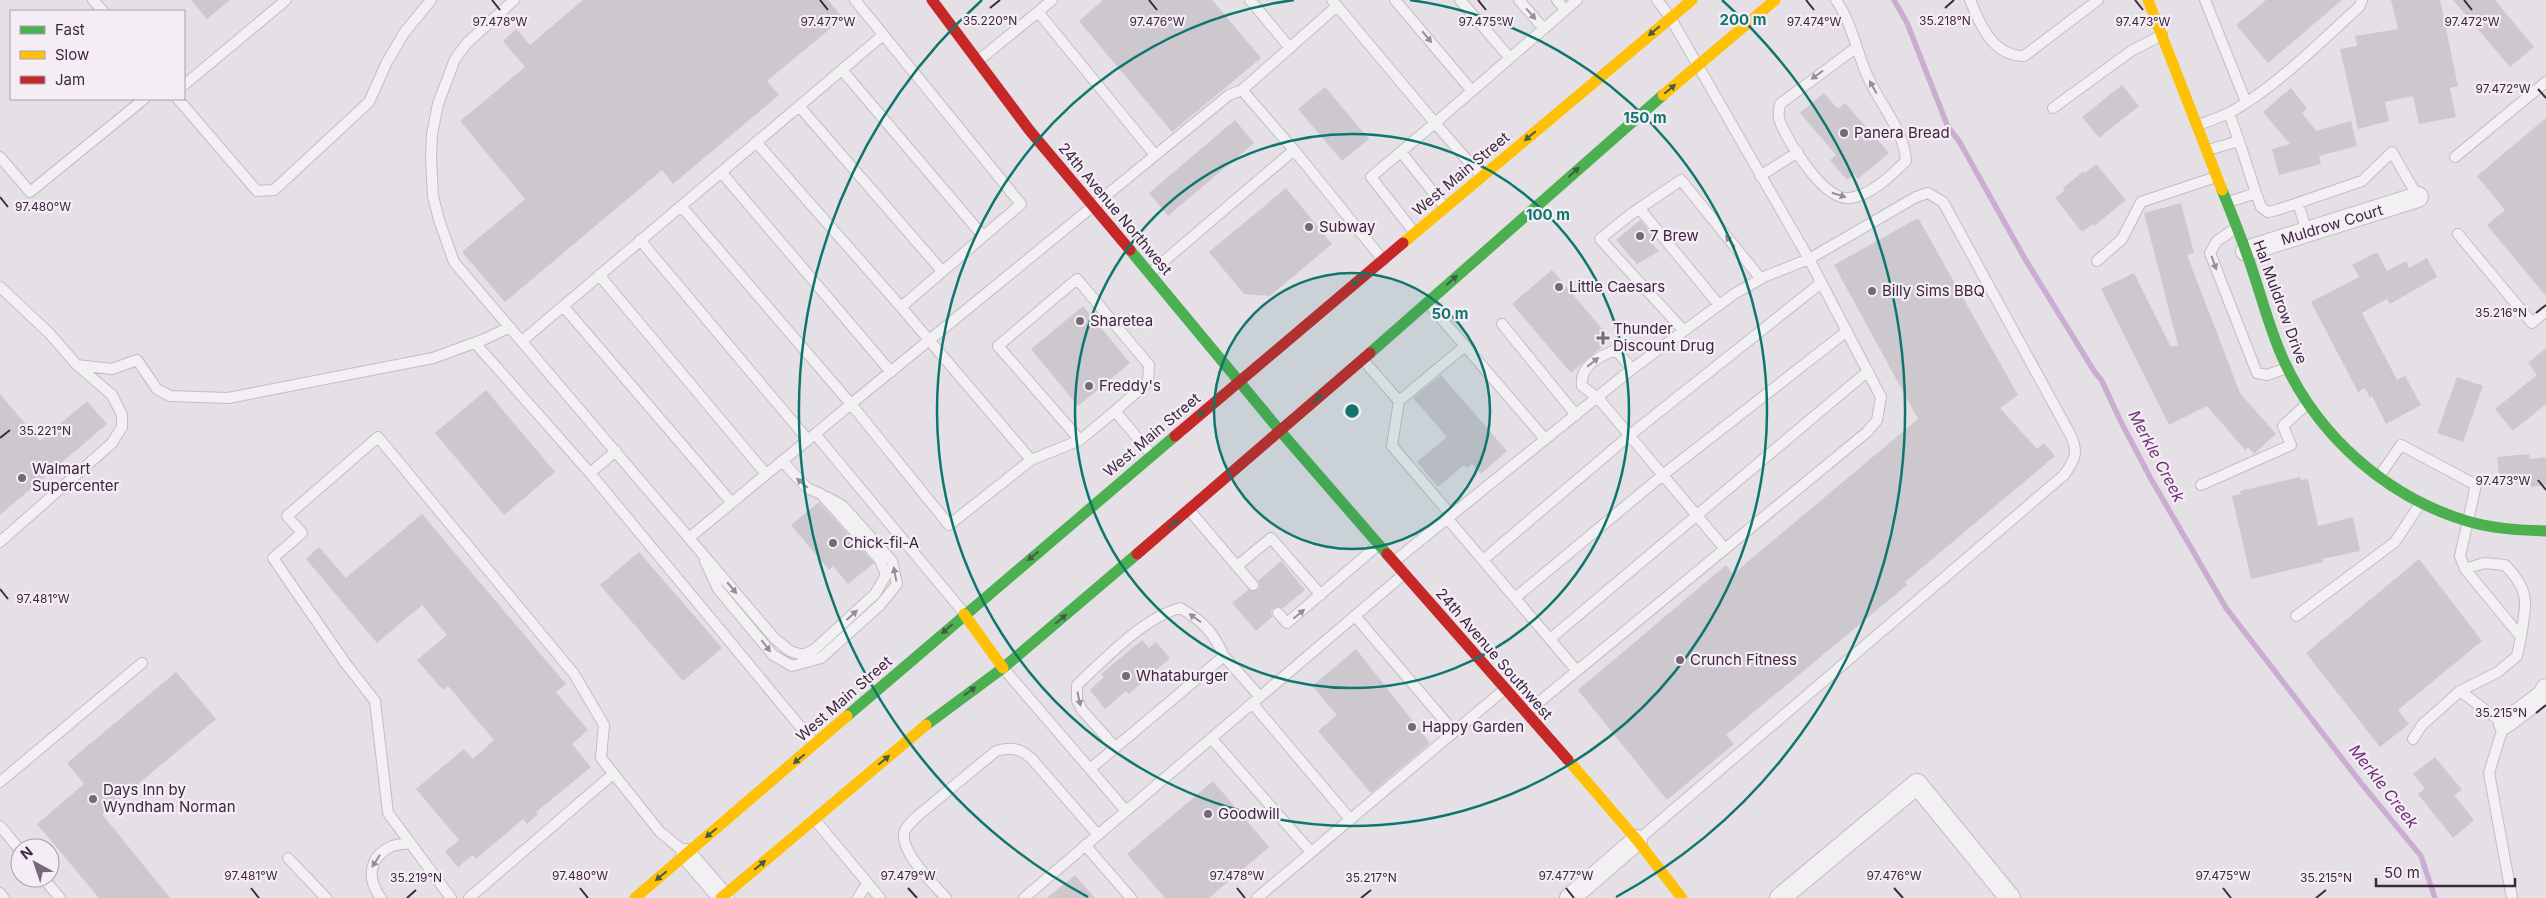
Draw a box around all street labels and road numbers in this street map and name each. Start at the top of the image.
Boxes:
street label: West Main Street [1408,127,1513,220]
street label: 24th Avenue Northwest [1054,139,1176,279]
street label: Muldrow Court [2279,200,2385,249]
street label: Hal Muldrow Drive [2249,237,2312,366]
street label: West Main Street [1099,388,1204,481]
street label: 24th Avenue Southwest [1432,584,1557,723]
street label: West Main Street [792,652,896,745]

